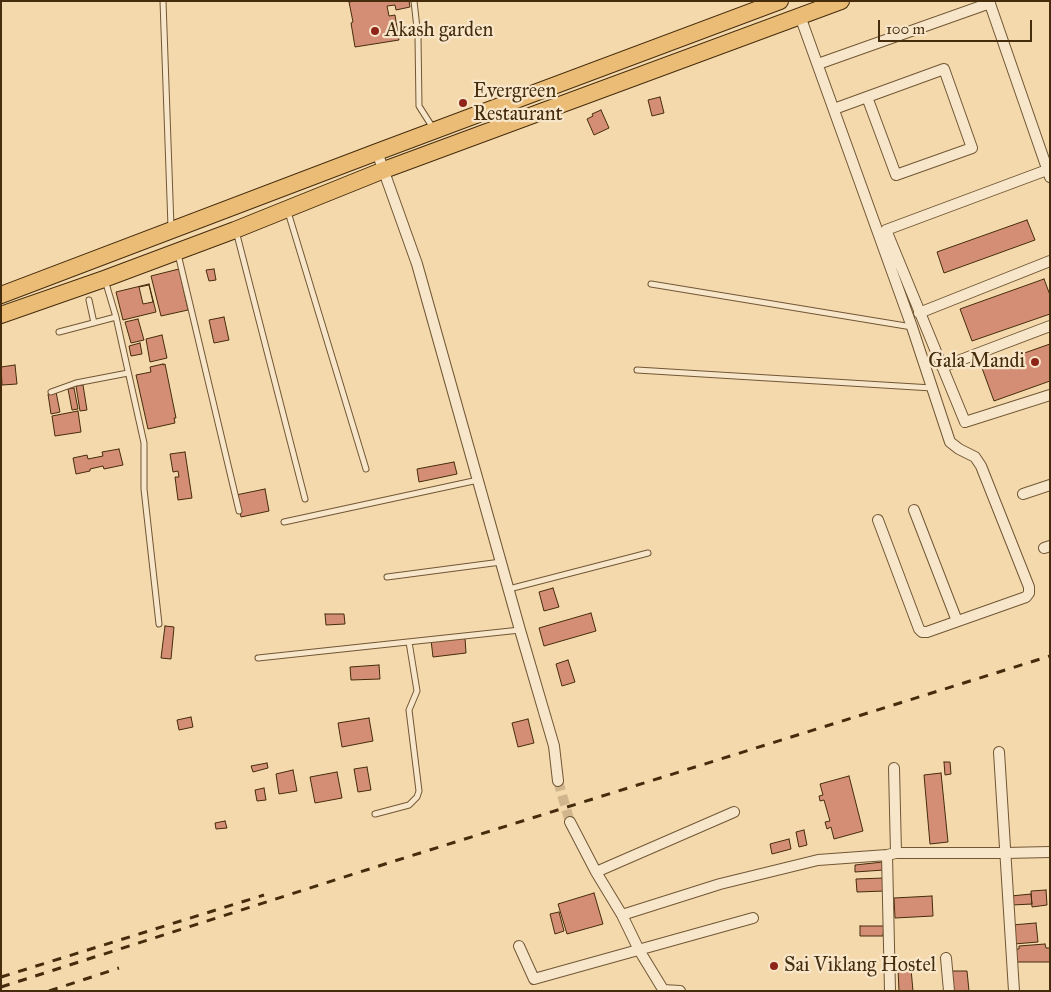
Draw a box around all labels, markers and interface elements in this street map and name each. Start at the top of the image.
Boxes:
scale bar [881,10,1035,42]
place label: Akash garden [385,19,493,43]
text: 100 m [886,20,925,38]
marker: Akash garden [369,25,381,37]
place label: Evergreen Restaurant [473,80,563,127]
marker: Evergreen Restaurant [457,97,469,109]
place label: Gala Mandi [928,350,1025,374]
marker: Gala Mandi [1029,356,1041,368]
place label: Sai Viklang Hostel [784,954,936,978]
marker: Sai Viklang Hostel [768,960,780,972]

